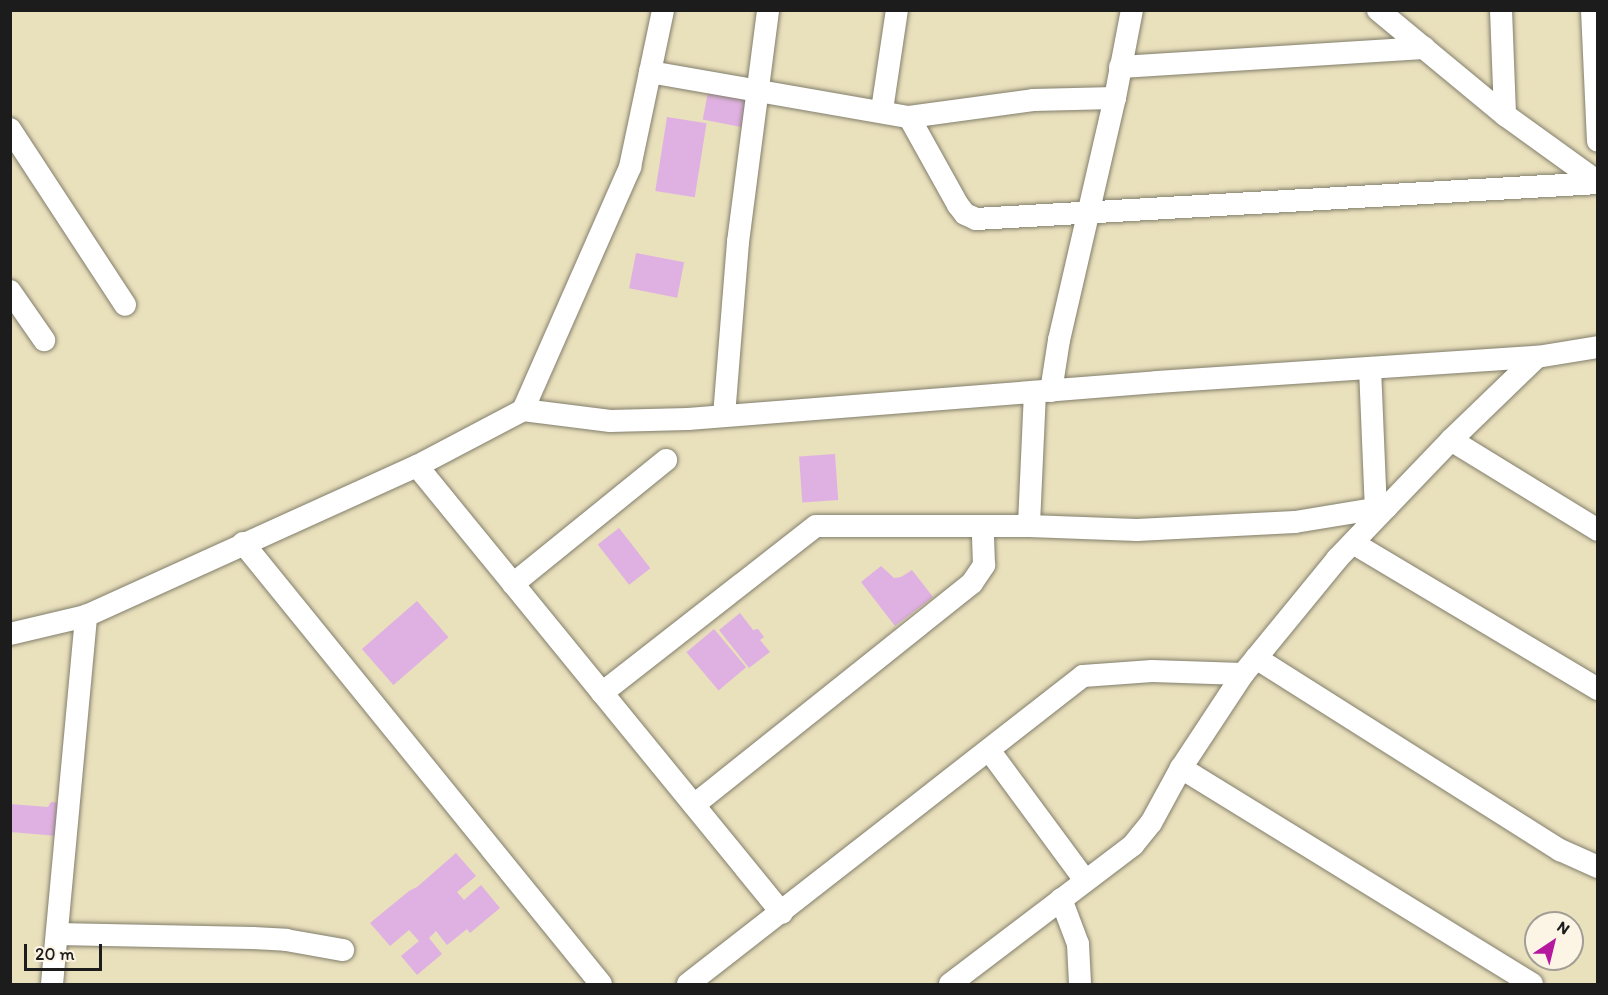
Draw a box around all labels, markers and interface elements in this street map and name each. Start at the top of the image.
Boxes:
north arrow [1524,911,1584,971]
text: N [1554,917,1573,938]
scale bar [27,932,105,970]
text: 20 m [35,943,75,965]

